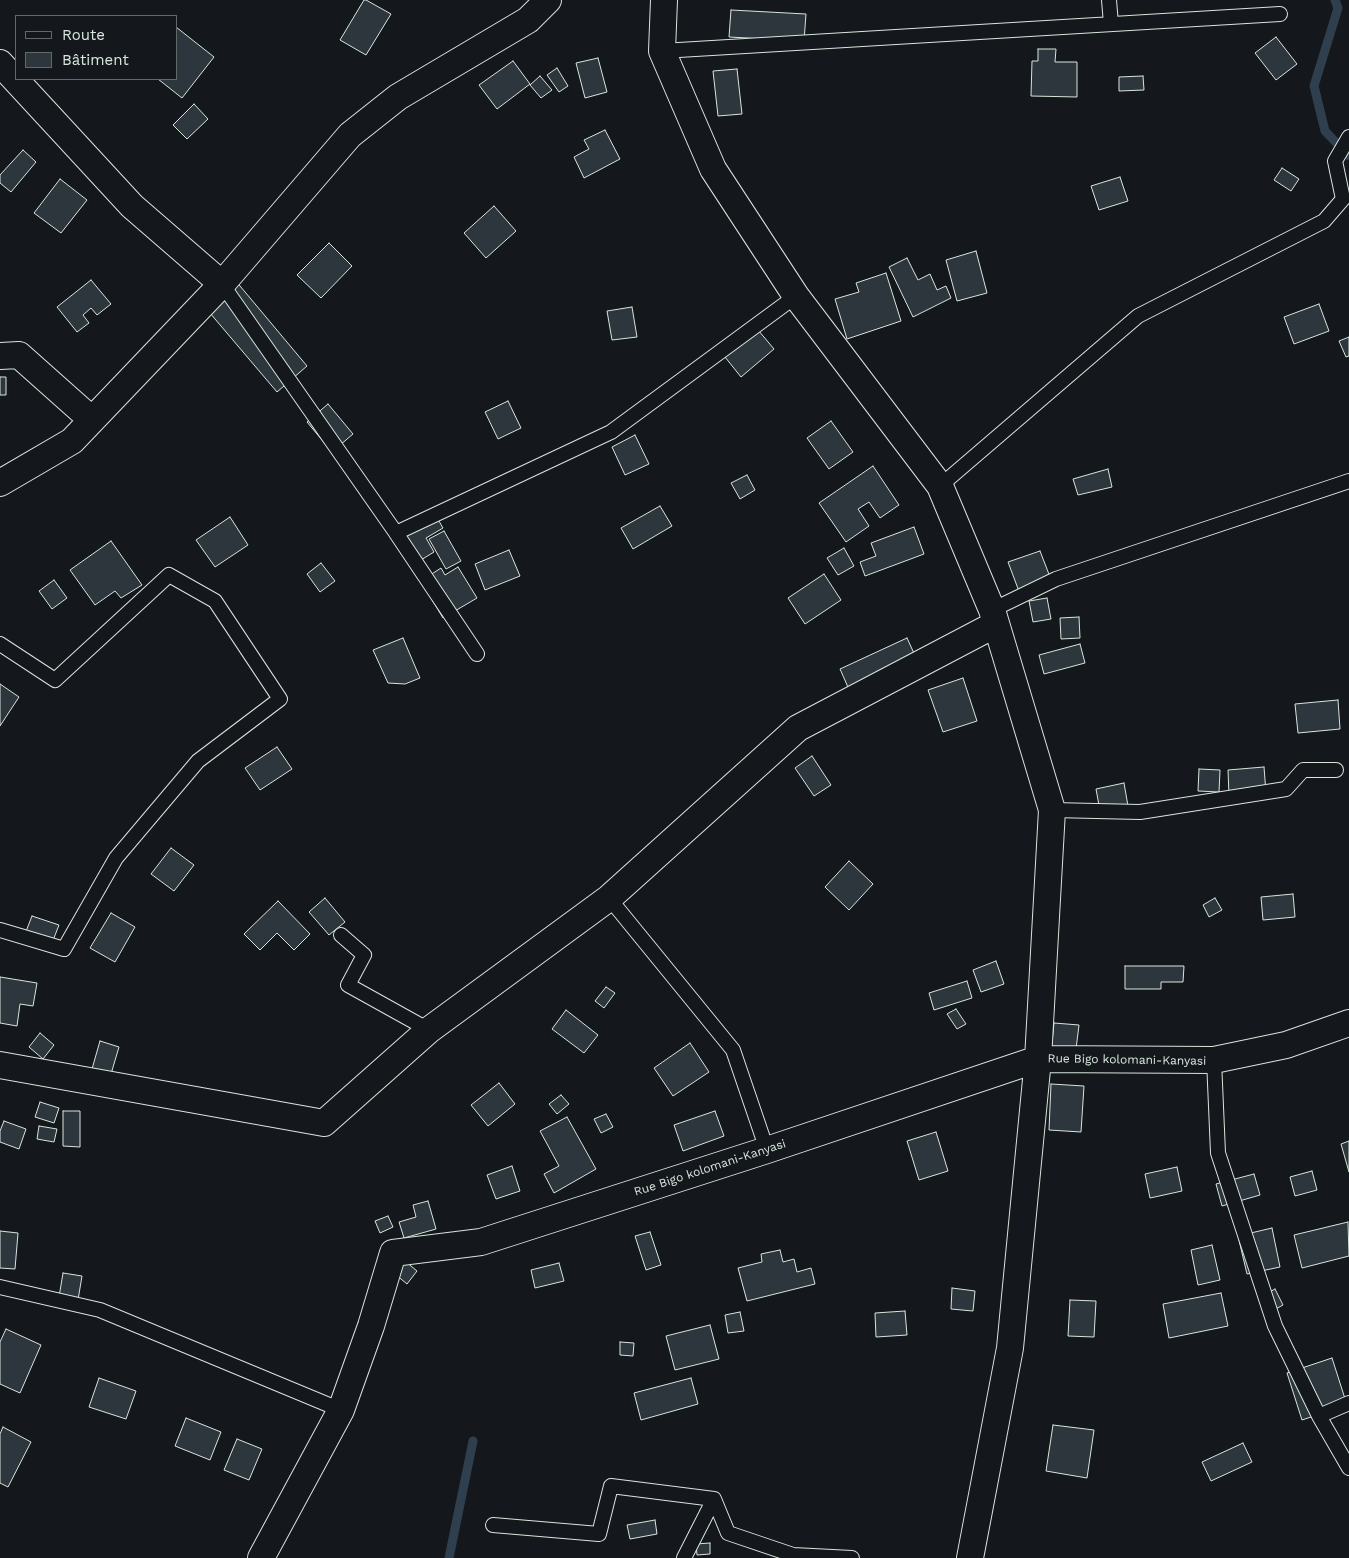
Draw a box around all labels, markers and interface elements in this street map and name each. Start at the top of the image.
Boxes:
legend [15,15,178,80]
text: Route [62,26,105,44]
text: Bâtiment [62,51,129,69]
street label: Rue Bigo kolomani-Kanyasi [1048,1051,1206,1069]
street label: Rue Bigo kolomani-Kanyasi [632,1137,788,1199]

